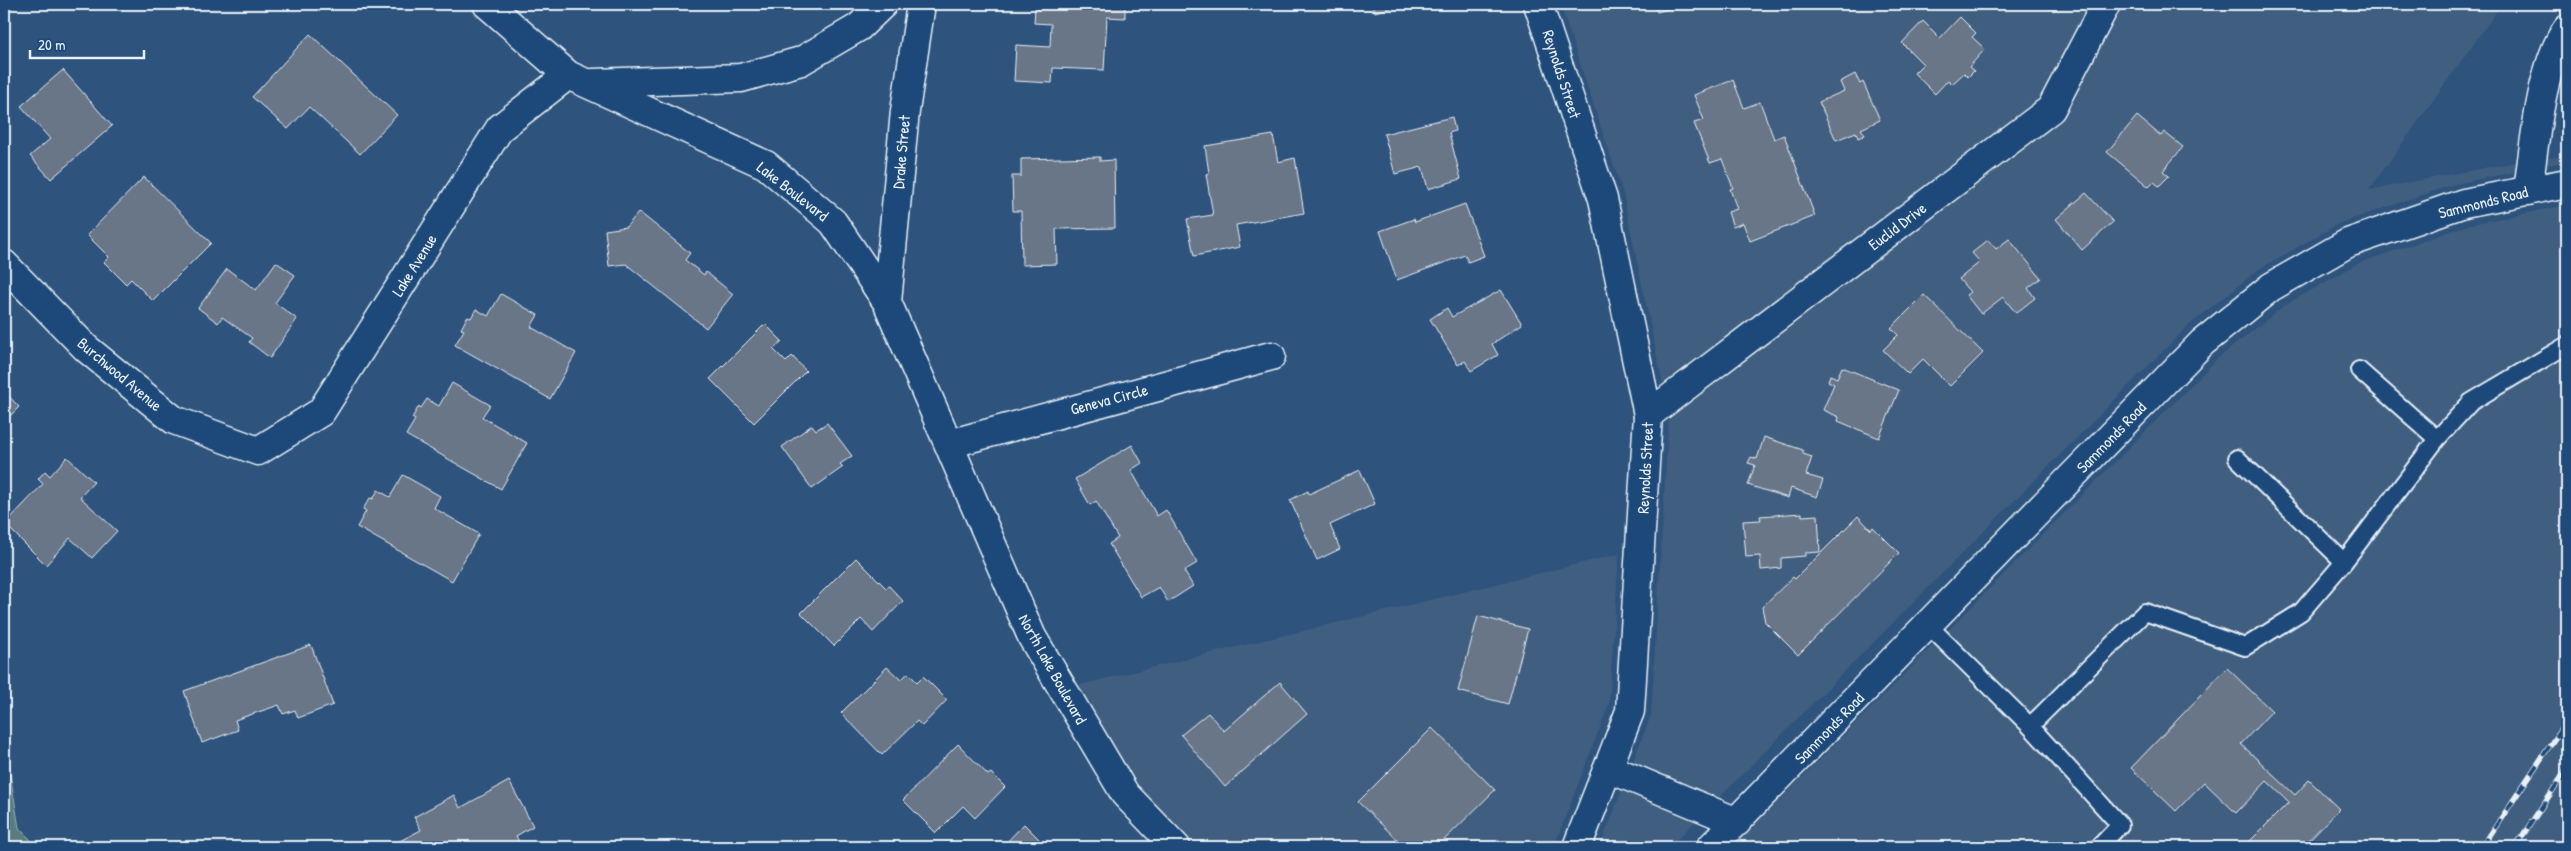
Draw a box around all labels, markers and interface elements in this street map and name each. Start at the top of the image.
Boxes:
street label: Reynolds Street [1537,27,1587,121]
scale bar [30,28,144,60]
text: 20 m [38,34,65,55]
street label: Drake Street [887,114,915,190]
street label: Lake Boulevard [753,156,833,226]
street label: Sammonds Road [2436,180,2530,224]
street label: Euclid Drive [1863,197,1931,255]
street label: Lake Avenue [386,229,442,300]
street label: Burchwood Avenue [73,332,168,416]
street label: Geneva Circle [1068,378,1151,420]
street label: Sammonds Road [2071,396,2151,478]
street label: Reynolds Street [1632,421,1658,514]
street label: North Lake Boulevard [1014,610,1092,728]
street label: Sammonds Road [1789,687,1869,769]

